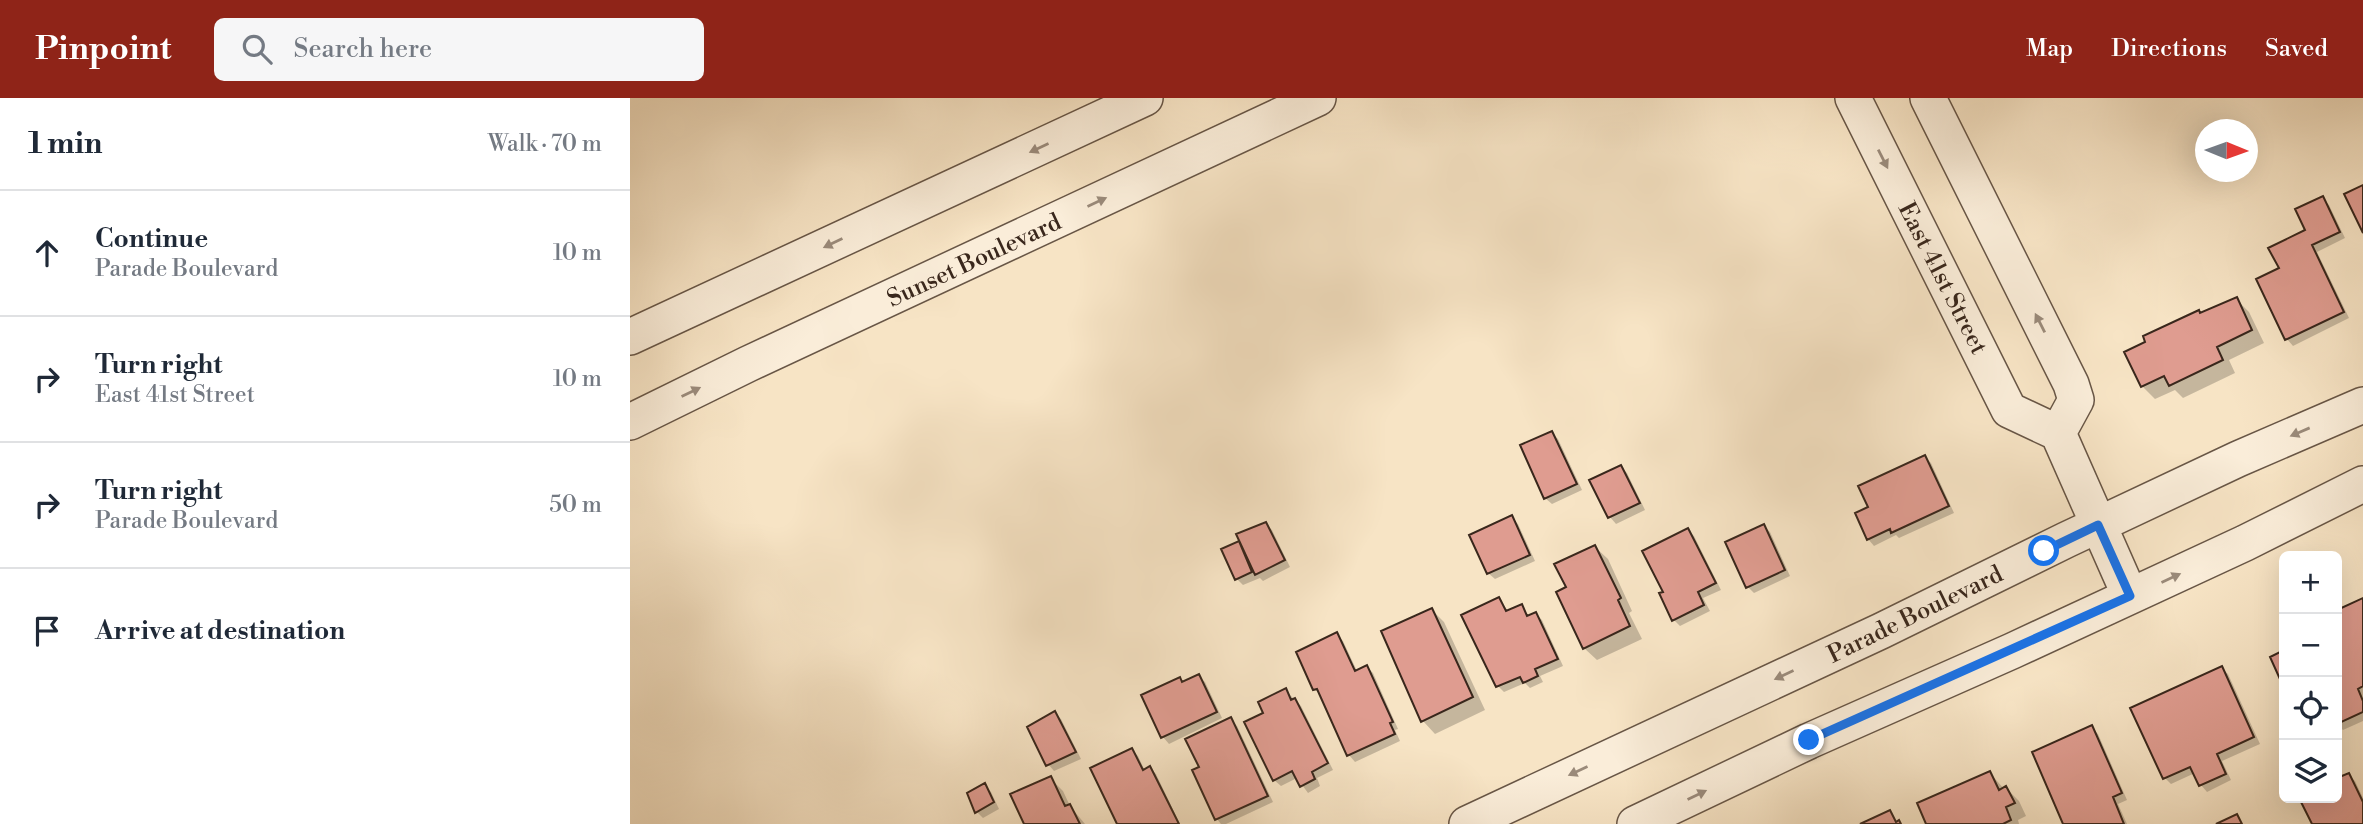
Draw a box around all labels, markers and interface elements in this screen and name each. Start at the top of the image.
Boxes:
search box [214,18,704,81]
text: Pinpoint [35,29,172,70]
icon: search [238,30,276,68]
text: Search here [294,33,432,65]
text: Map [2026,34,2073,64]
text: Directions [2111,34,2227,64]
text: Saved [2265,34,2328,64]
north arrow [2195,119,2258,182]
text: 1 min [28,125,103,163]
text: Walk · 70 m [488,130,602,158]
one-way arrow [1029,142,1049,153]
one-way arrow [1878,149,1889,169]
one-way arrow [1087,196,1107,208]
street label: East 41st Street [1891,197,1994,360]
street label: Sunset Boulevard [883,207,1067,314]
text: Continue [95,223,208,255]
icon: ahead [28,234,66,272]
one-way arrow [822,237,843,248]
text: 10 m [553,239,602,267]
text: Parade Boulevard [95,255,278,283]
one-way arrow [2035,313,2046,333]
text: Turn right [95,349,223,381]
icon: right [28,360,66,398]
text: 10 m [553,365,602,393]
text: East 41st Street [95,381,255,409]
one-way arrow [681,387,701,398]
one-way arrow [2290,427,2311,438]
text: Turn right [95,475,223,507]
icon: right [28,486,66,524]
text: 50 m [549,491,602,519]
text: Parade Boulevard [95,507,278,535]
route start [2028,535,2059,566]
map controls [2279,551,2342,803]
button: + [2279,551,2342,614]
street label: Parade Boulevard [1823,559,2008,670]
one-way arrow [2160,572,2181,583]
icon: arrive [28,612,66,650]
button: − [2279,614,2342,677]
text: Arrive at destination [95,615,345,647]
one-way arrow [1774,670,1795,681]
button: locate [2279,677,2342,740]
route end [1793,724,1824,755]
button: layers [2279,740,2342,803]
one-way arrow [1568,765,1588,777]
one-way arrow [1687,790,1707,801]

